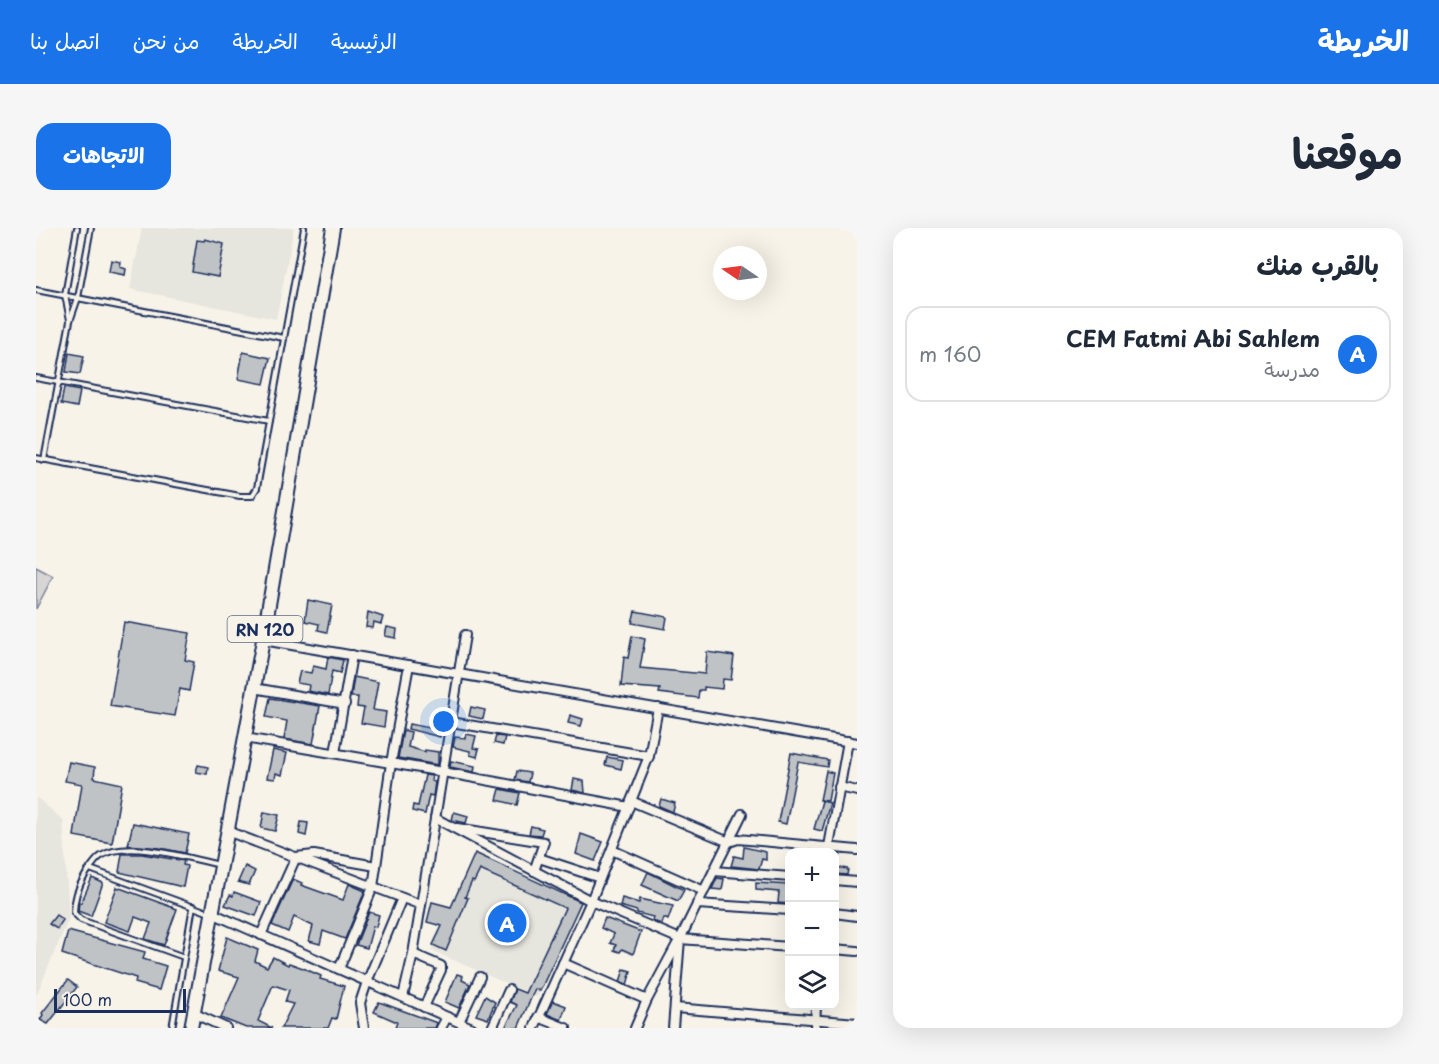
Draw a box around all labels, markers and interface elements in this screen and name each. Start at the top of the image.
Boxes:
text: الخريطة [1318,18,1409,61]
text: اتصل بنا [30,24,100,56]
text: من نحن [133,24,199,56]
text: الخريطة [232,24,298,56]
text: الرئيسية [331,24,397,56]
text: موقعنا [1292,120,1403,183]
button: الاتجاهات [36,123,171,190]
text: بالقرب منك [1257,245,1379,284]
north arrow [713,246,767,300]
text: CEM Fatmi Abi Sahlem [1066,321,1320,354]
text: 160 m [919,339,981,369]
text: A [1350,339,1365,369]
text: مدرسة [1264,354,1320,384]
road number: RN 120 [228,616,302,642]
your location [429,707,458,736]
map controls [785,848,839,1010]
button: + [785,848,839,902]
pin: A [488,900,526,946]
button: − [785,902,839,956]
button: layers [785,956,839,1010]
scale bar [54,986,186,1014]
text: 100 m [63,987,112,1011]

